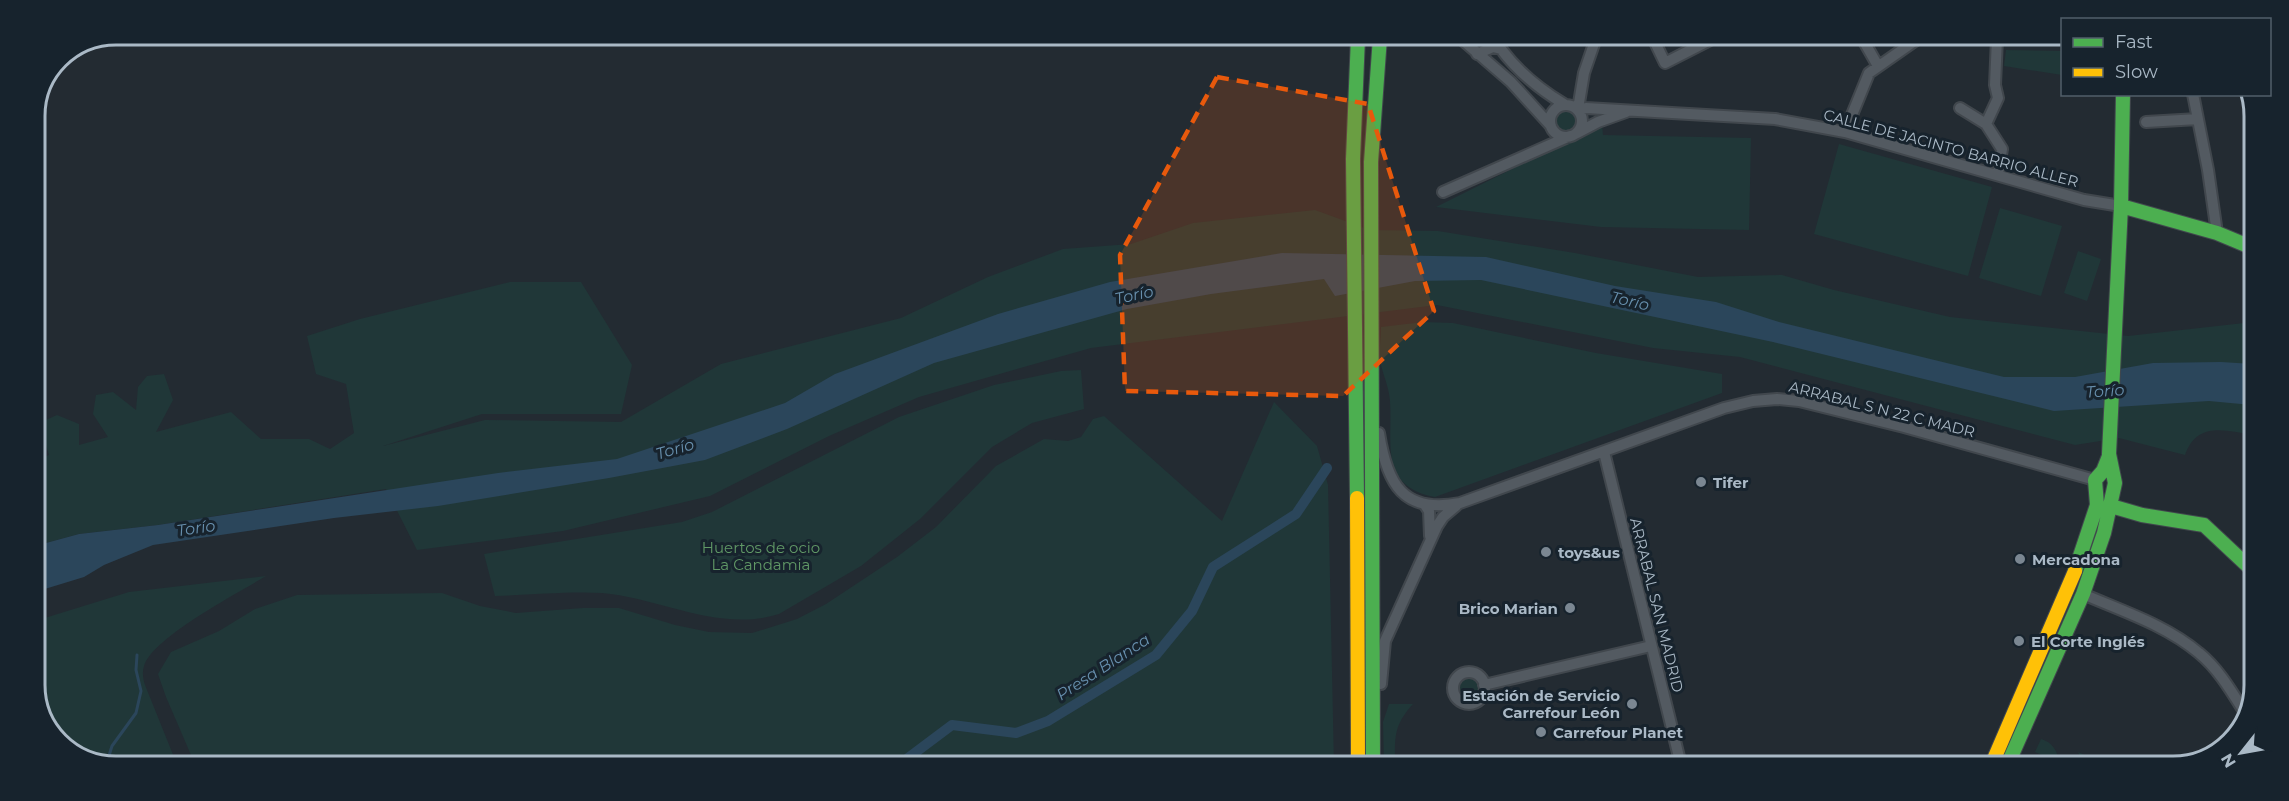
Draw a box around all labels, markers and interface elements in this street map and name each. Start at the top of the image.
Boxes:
legend [2061,18,2271,96]
text: Fast [2115,31,2153,53]
text: Slow [2115,61,2158,83]
street label: CALLE DE JACINTO BARRIO ALLER [1821,105,2081,191]
water label: Torío [1113,282,1155,308]
water label: Torío [1609,287,1651,315]
street label: ARRABAL S N 22 C MADR [1787,377,1977,441]
water label: Torío [2085,380,2125,402]
water label: Torío [654,434,696,464]
place label: Tifer [1713,473,1749,492]
marker: Tifer [1694,475,1708,489]
water label: Torío [175,516,217,540]
street label: ARRABAL SAN MADRID [1626,516,1688,694]
park label: Huertos de ocio La Candamia [702,538,820,574]
place label: toys&us [1558,543,1620,562]
marker: toys&us [1539,545,1553,559]
place label: Mercadona [2032,550,2120,569]
marker: Mercadona [2013,552,2027,566]
place label: Brico Marian [1459,599,1558,618]
marker: Brico Marian [1563,601,1577,615]
water label: Presa Blanca [1053,630,1153,704]
place label: El Corte Inglés [2031,632,2145,651]
marker: El Corte Inglés [2012,634,2026,648]
place label: Estación de Servicio Carrefour León [1462,686,1620,722]
marker: Estación de Servicio Carrefour León [1625,697,1639,711]
place label: Carrefour Planet [1553,723,1683,742]
north arrow [2211,723,2271,783]
marker: Carrefour Planet [1534,725,1548,739]
text: N [2217,750,2240,771]

